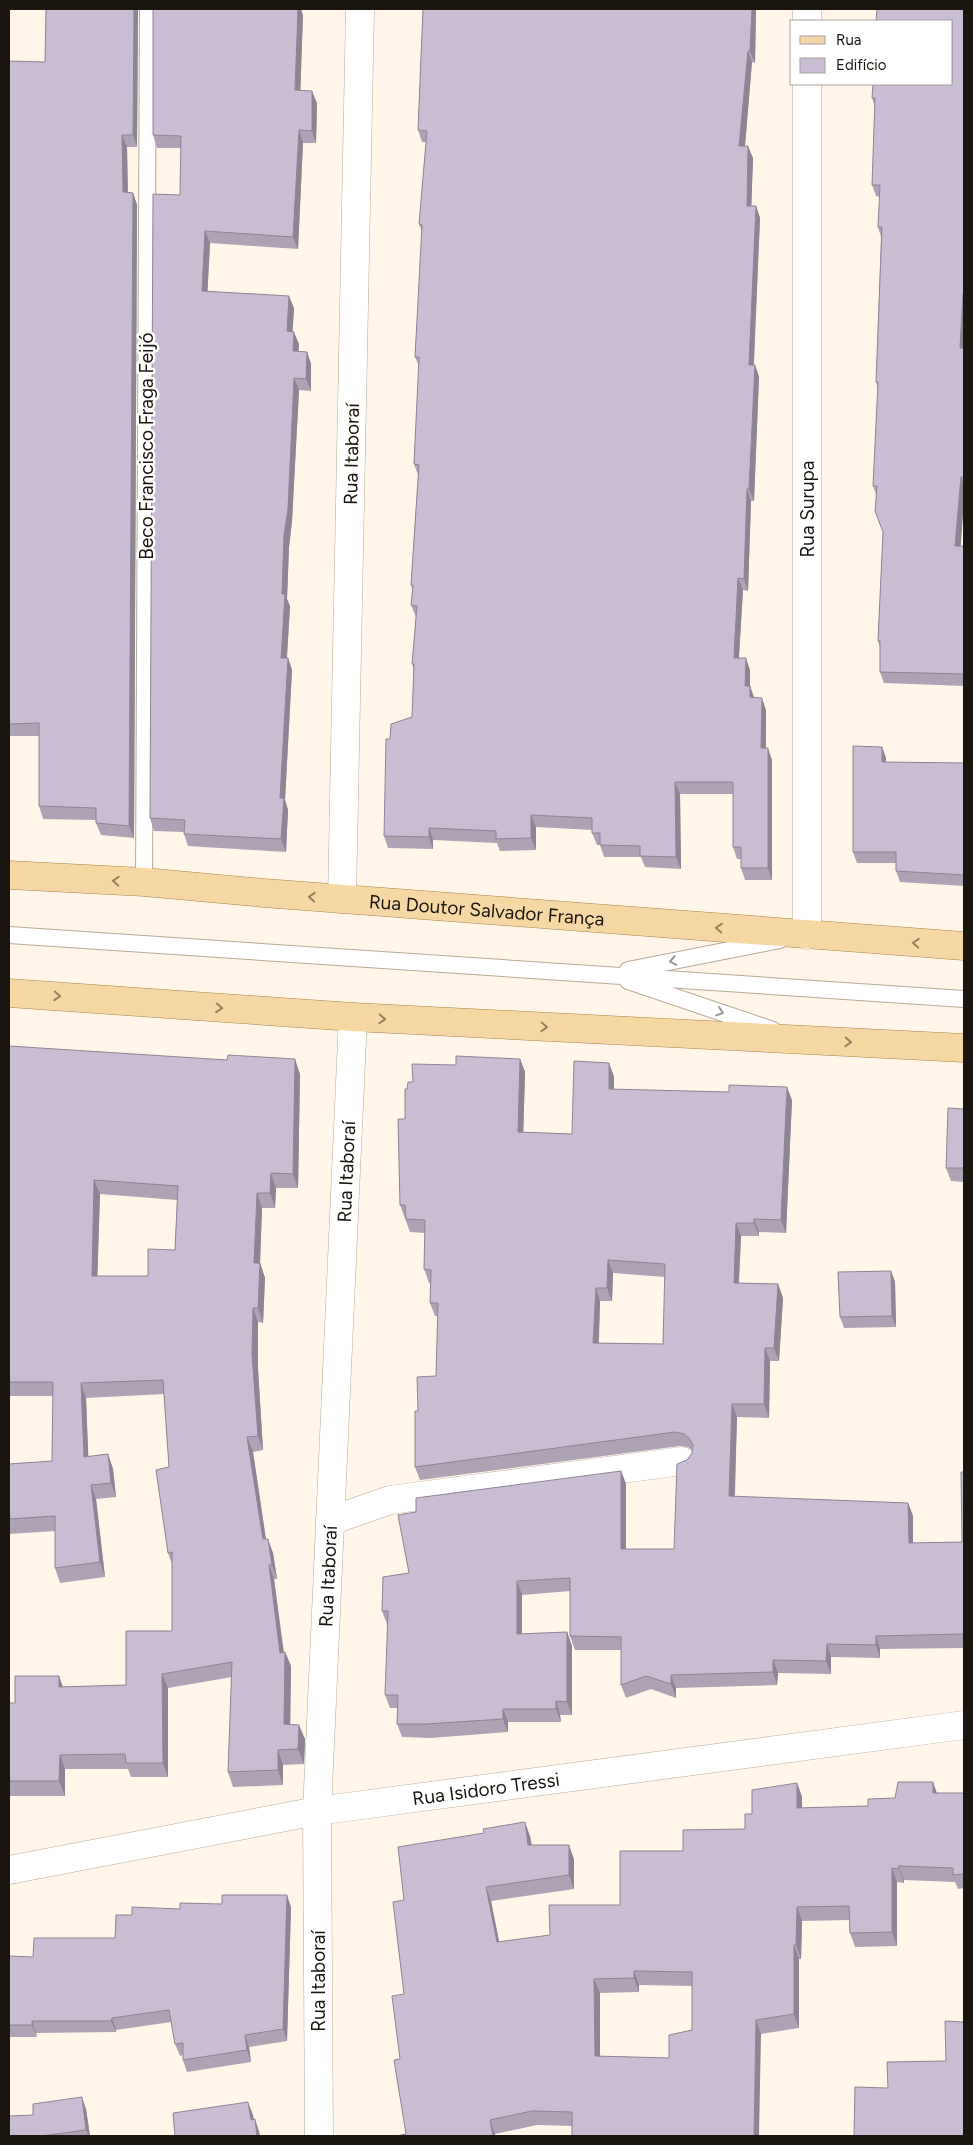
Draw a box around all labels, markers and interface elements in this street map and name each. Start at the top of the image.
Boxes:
legend [790,20,953,85]
text: Rua [836,31,861,49]
text: Edifício [836,56,887,74]
street label: Beco Francisco Fraga Feijó [135,332,158,560]
street label: Rua Itaboraí [339,401,364,505]
street label: Rua Surupa [796,460,819,558]
one-way arrow [111,875,119,886]
street label: Rua Doutor Salvador França [368,890,605,931]
one-way arrow [308,892,316,903]
one-way arrow [714,923,722,934]
one-way arrow [911,937,919,948]
one-way arrow [669,955,678,966]
one-way arrow [54,991,62,1002]
one-way arrow [216,1002,224,1013]
one-way arrow [715,1006,723,1016]
one-way arrow [378,1013,386,1024]
one-way arrow [540,1021,548,1032]
one-way arrow [844,1036,852,1047]
street label: Rua Itaboraí [333,1119,360,1223]
street label: Rua Itaboraí [314,1523,342,1628]
street label: Rua Isidoro Tressi [411,1768,561,1810]
street label: Rua Itaboraí [307,1929,330,2032]

